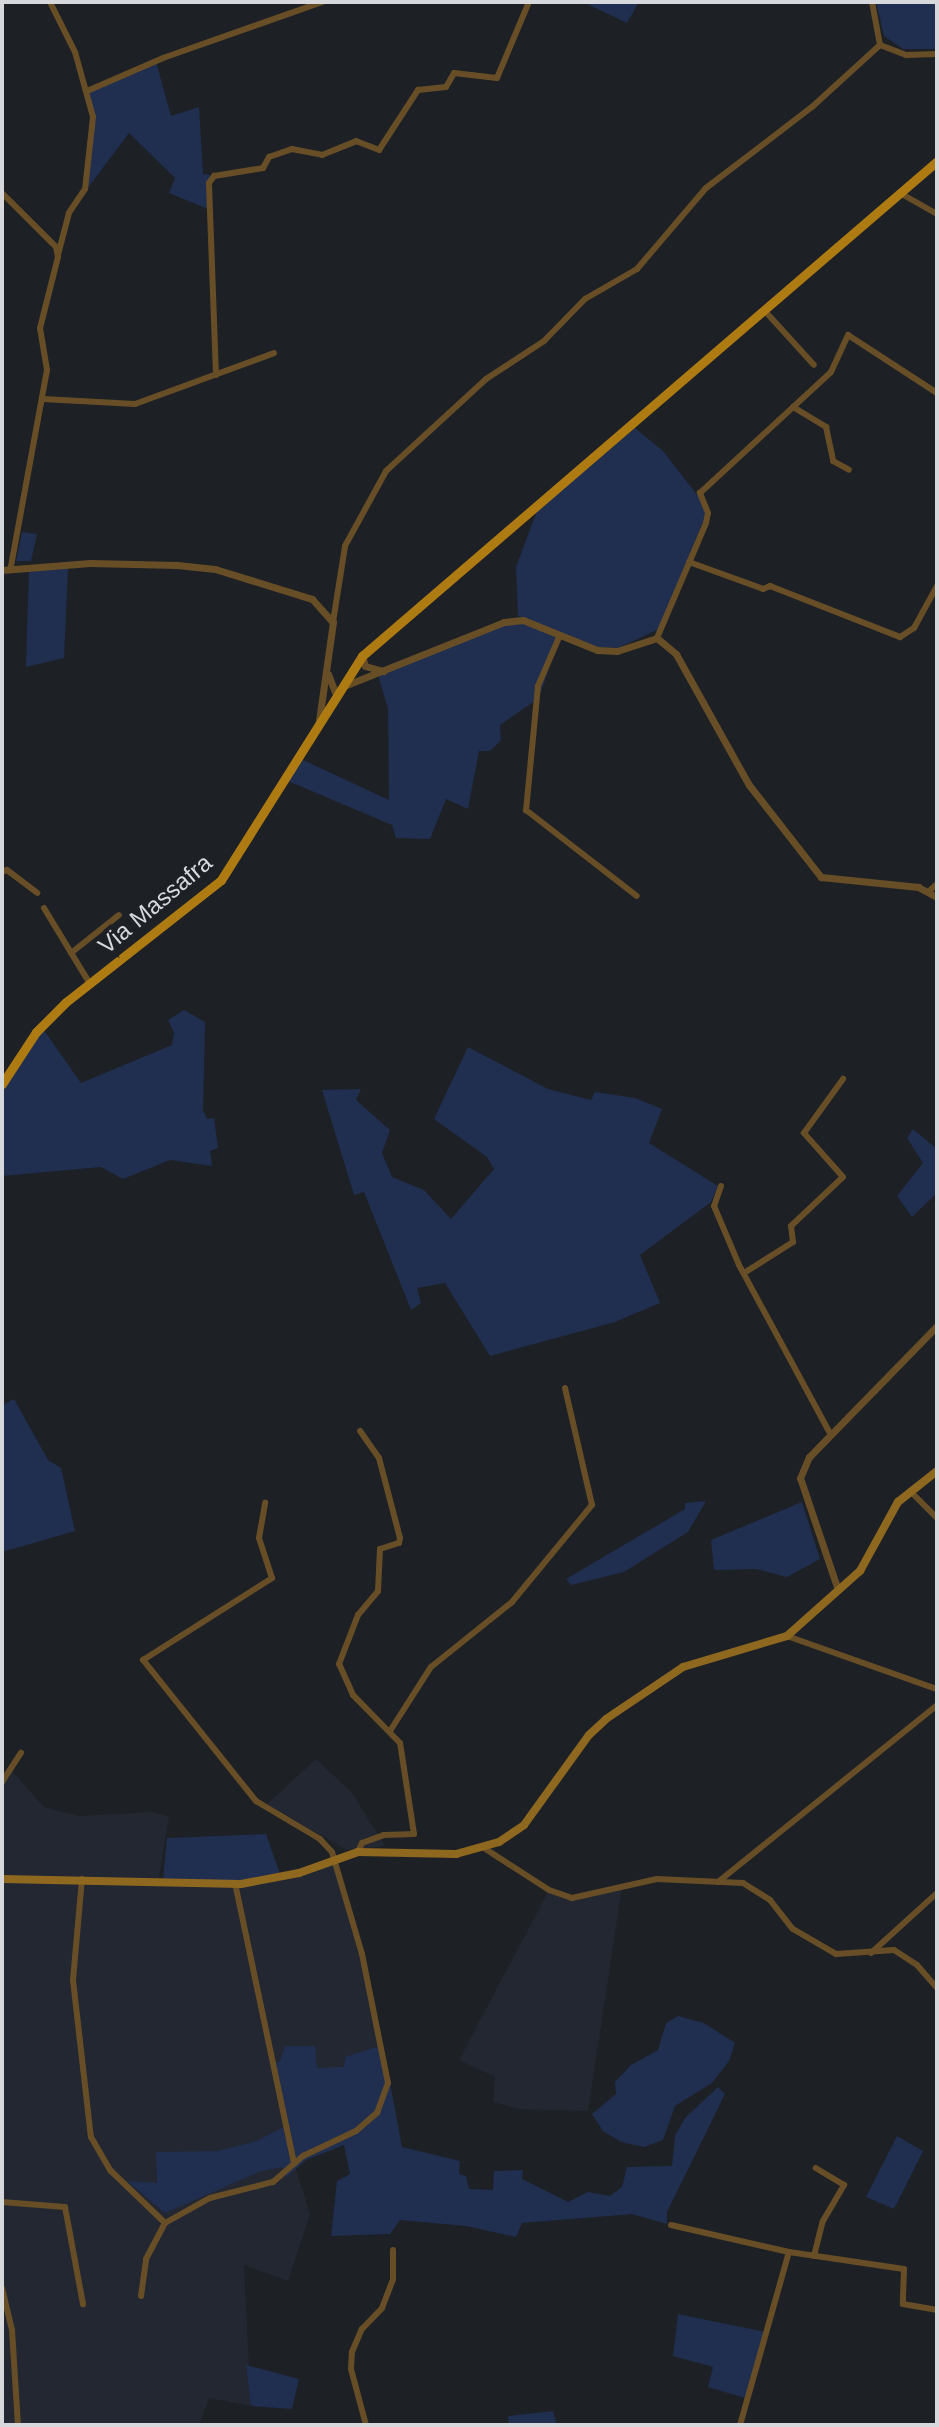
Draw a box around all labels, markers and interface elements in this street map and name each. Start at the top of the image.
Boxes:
street label: Via Massafra [92,848,218,960]

